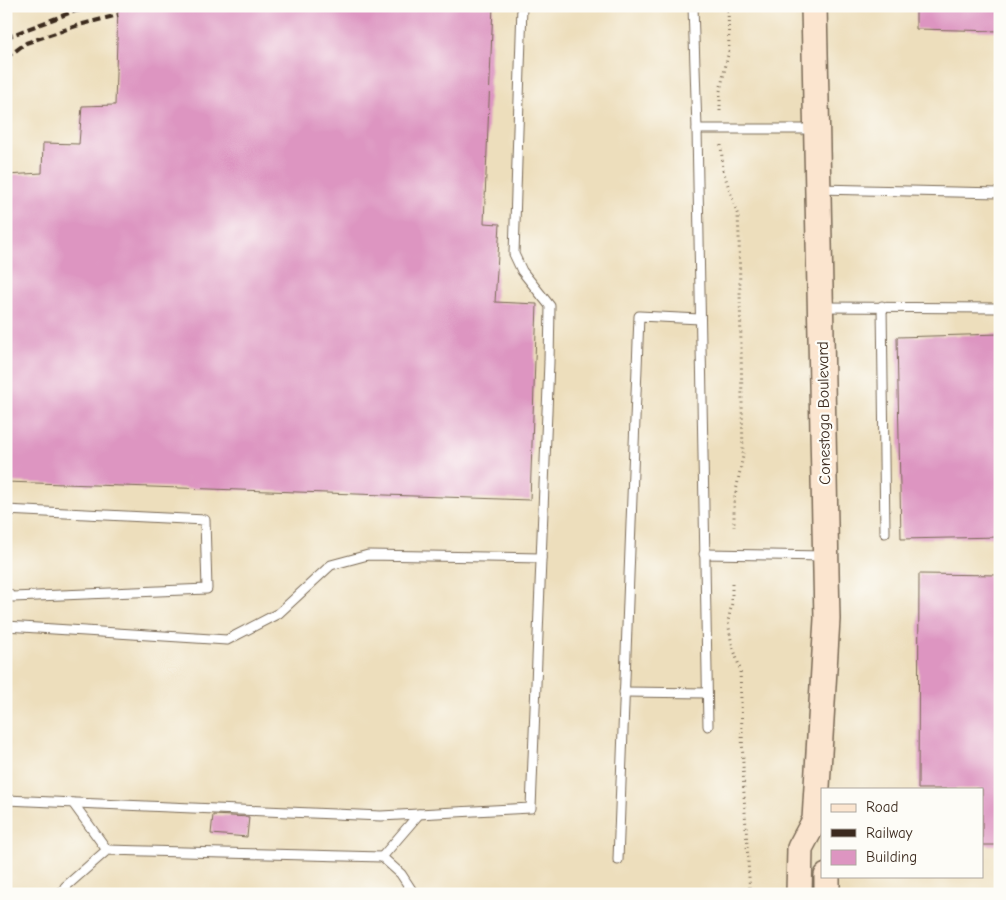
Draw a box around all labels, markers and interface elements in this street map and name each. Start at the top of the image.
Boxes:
street label: Conestoga Boulevard [814,341,834,485]
legend [821,788,984,878]
text: Road [866,798,898,816]
text: Railway [866,824,913,842]
text: Building [866,848,917,866]

